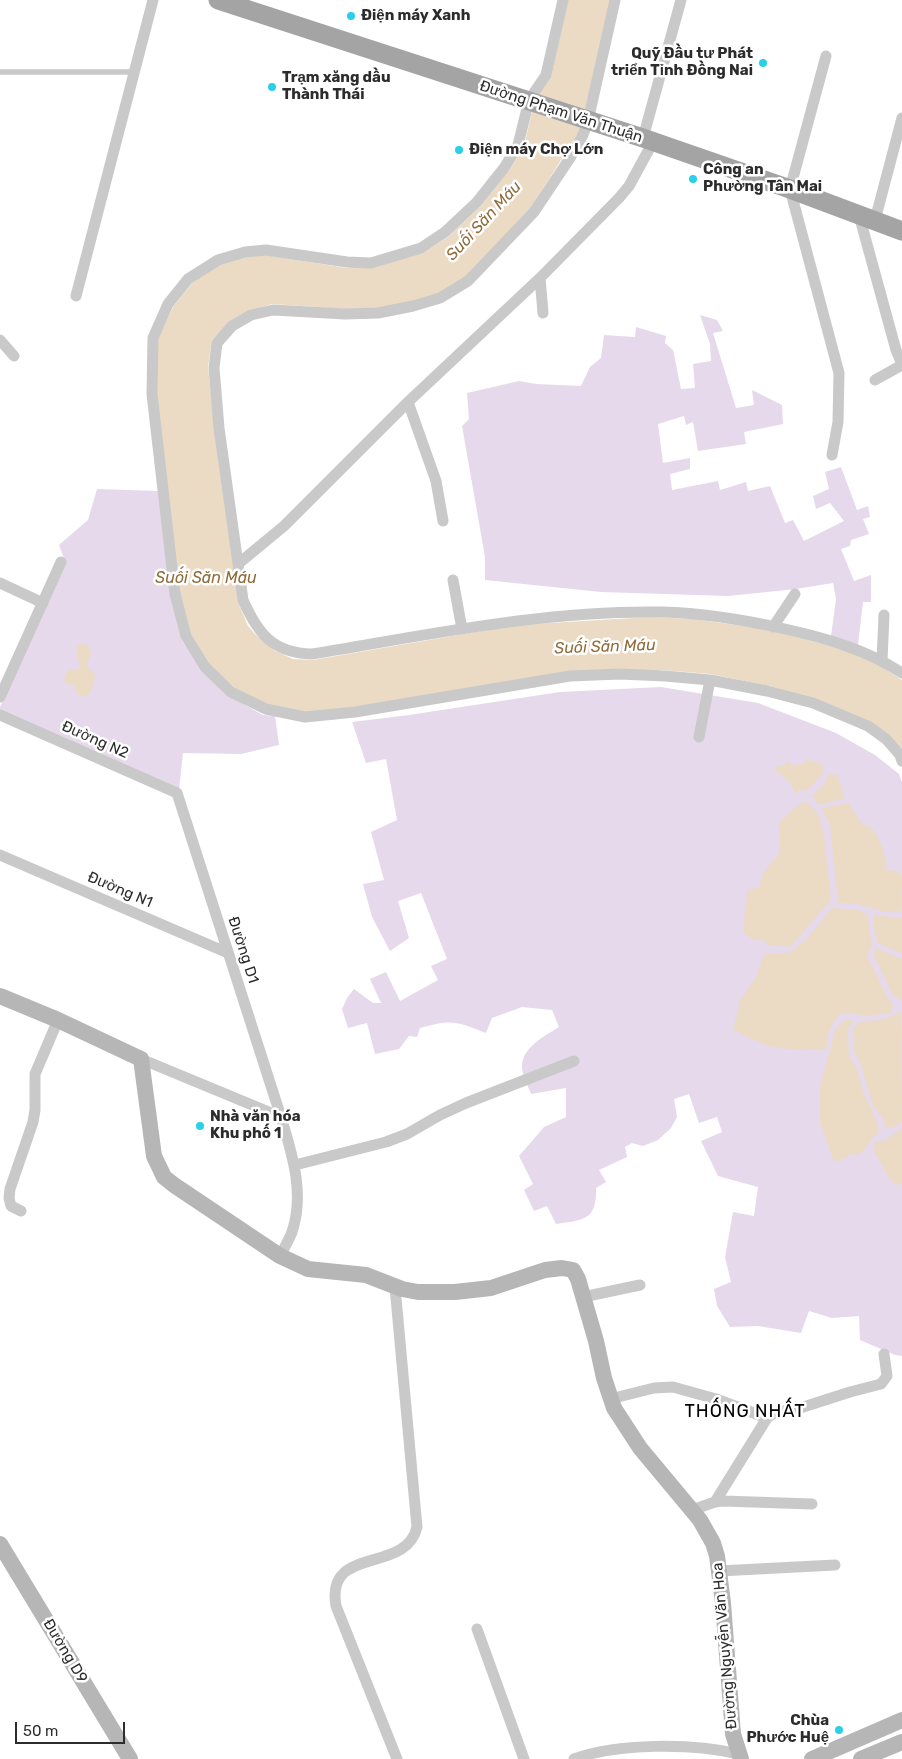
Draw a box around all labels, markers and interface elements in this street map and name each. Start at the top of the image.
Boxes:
place label: Điện máy Xanh [361,7,470,25]
marker: Điện máy Xanh [345,10,357,22]
place label: Quỹ Đầu tư Phát triển Tỉnh Đồng Nai [611,45,753,80]
marker: Quỹ Đầu tư Phát triển Tỉnh Đồng Nai [757,57,769,69]
place label: Trạm xăng dầu Thành Thái [282,69,391,104]
street label: Đường Phạm Văn Thuận [477,77,645,147]
marker: Trạm xăng dầu Thành Thái [266,81,278,93]
place label: Điện máy Chợ Lớn [469,141,603,159]
marker: Điện máy Chợ Lớn [453,144,465,156]
place label: Công an Phường Tân Mai [703,161,822,196]
marker: Công an Phường Tân Mai [687,173,699,185]
water label: Suối Săn Máu [442,177,526,265]
water label: Suối Săn Máu [155,568,257,588]
water label: Suối Săn Máu [554,636,656,658]
street label: Đường N2 [59,717,131,763]
street label: Đường N1 [85,868,155,912]
street label: Đường D1 [224,914,262,986]
place label: Nhà văn hóa Khu phố 1 [210,1108,301,1143]
marker: Nhà văn hóa Khu phố 1 [194,1120,206,1132]
district label: THỐNG NHẤT [683,1401,807,1423]
street label: Đường Nguyễn Văn Hoa [709,1562,741,1730]
street label: Đường D9 [39,1616,91,1686]
scale bar [18,1712,128,1744]
place label: Chùa Phước Huệ [746,1712,829,1747]
text: 50 m [23,1722,58,1740]
marker: Chùa Phước Huệ [833,1724,845,1736]

